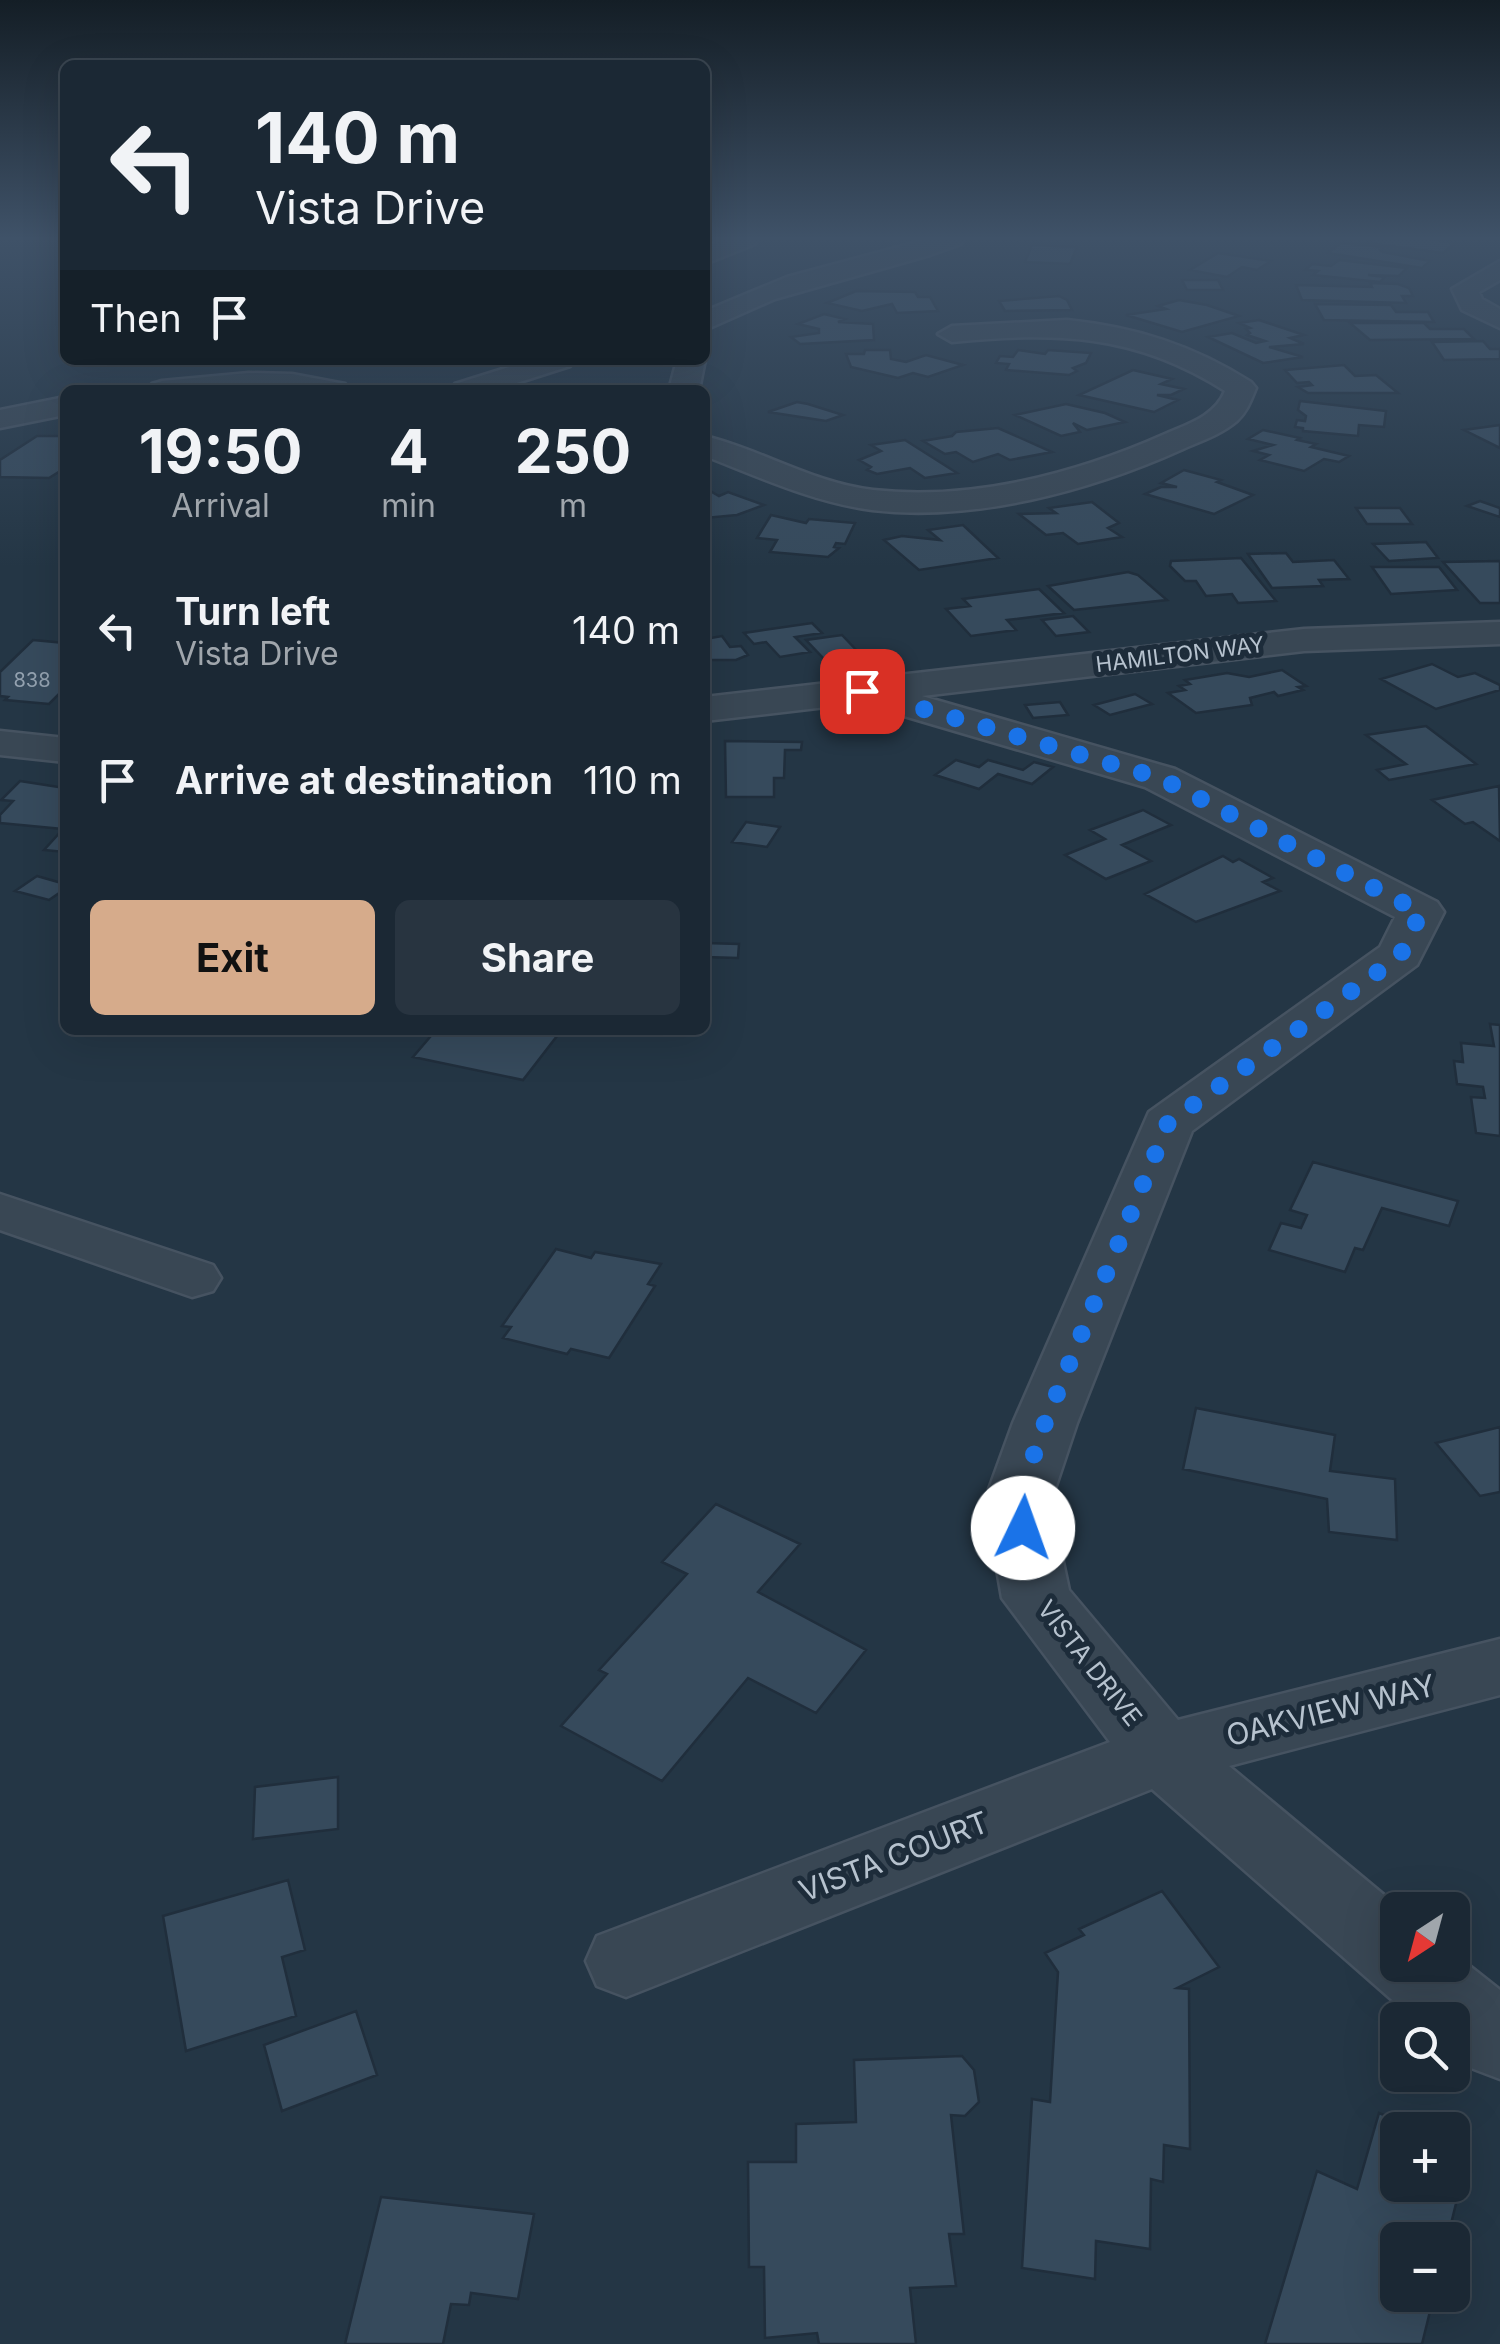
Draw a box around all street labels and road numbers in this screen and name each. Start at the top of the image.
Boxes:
street label: HAMILTON WAY [1094,631,1266,677]
street label: VISTA DRIVE [1032,1594,1148,1732]
street label: OAKVIEW WAY [1222,1667,1439,1753]
street label: VISTA COURT [794,1803,993,1909]

